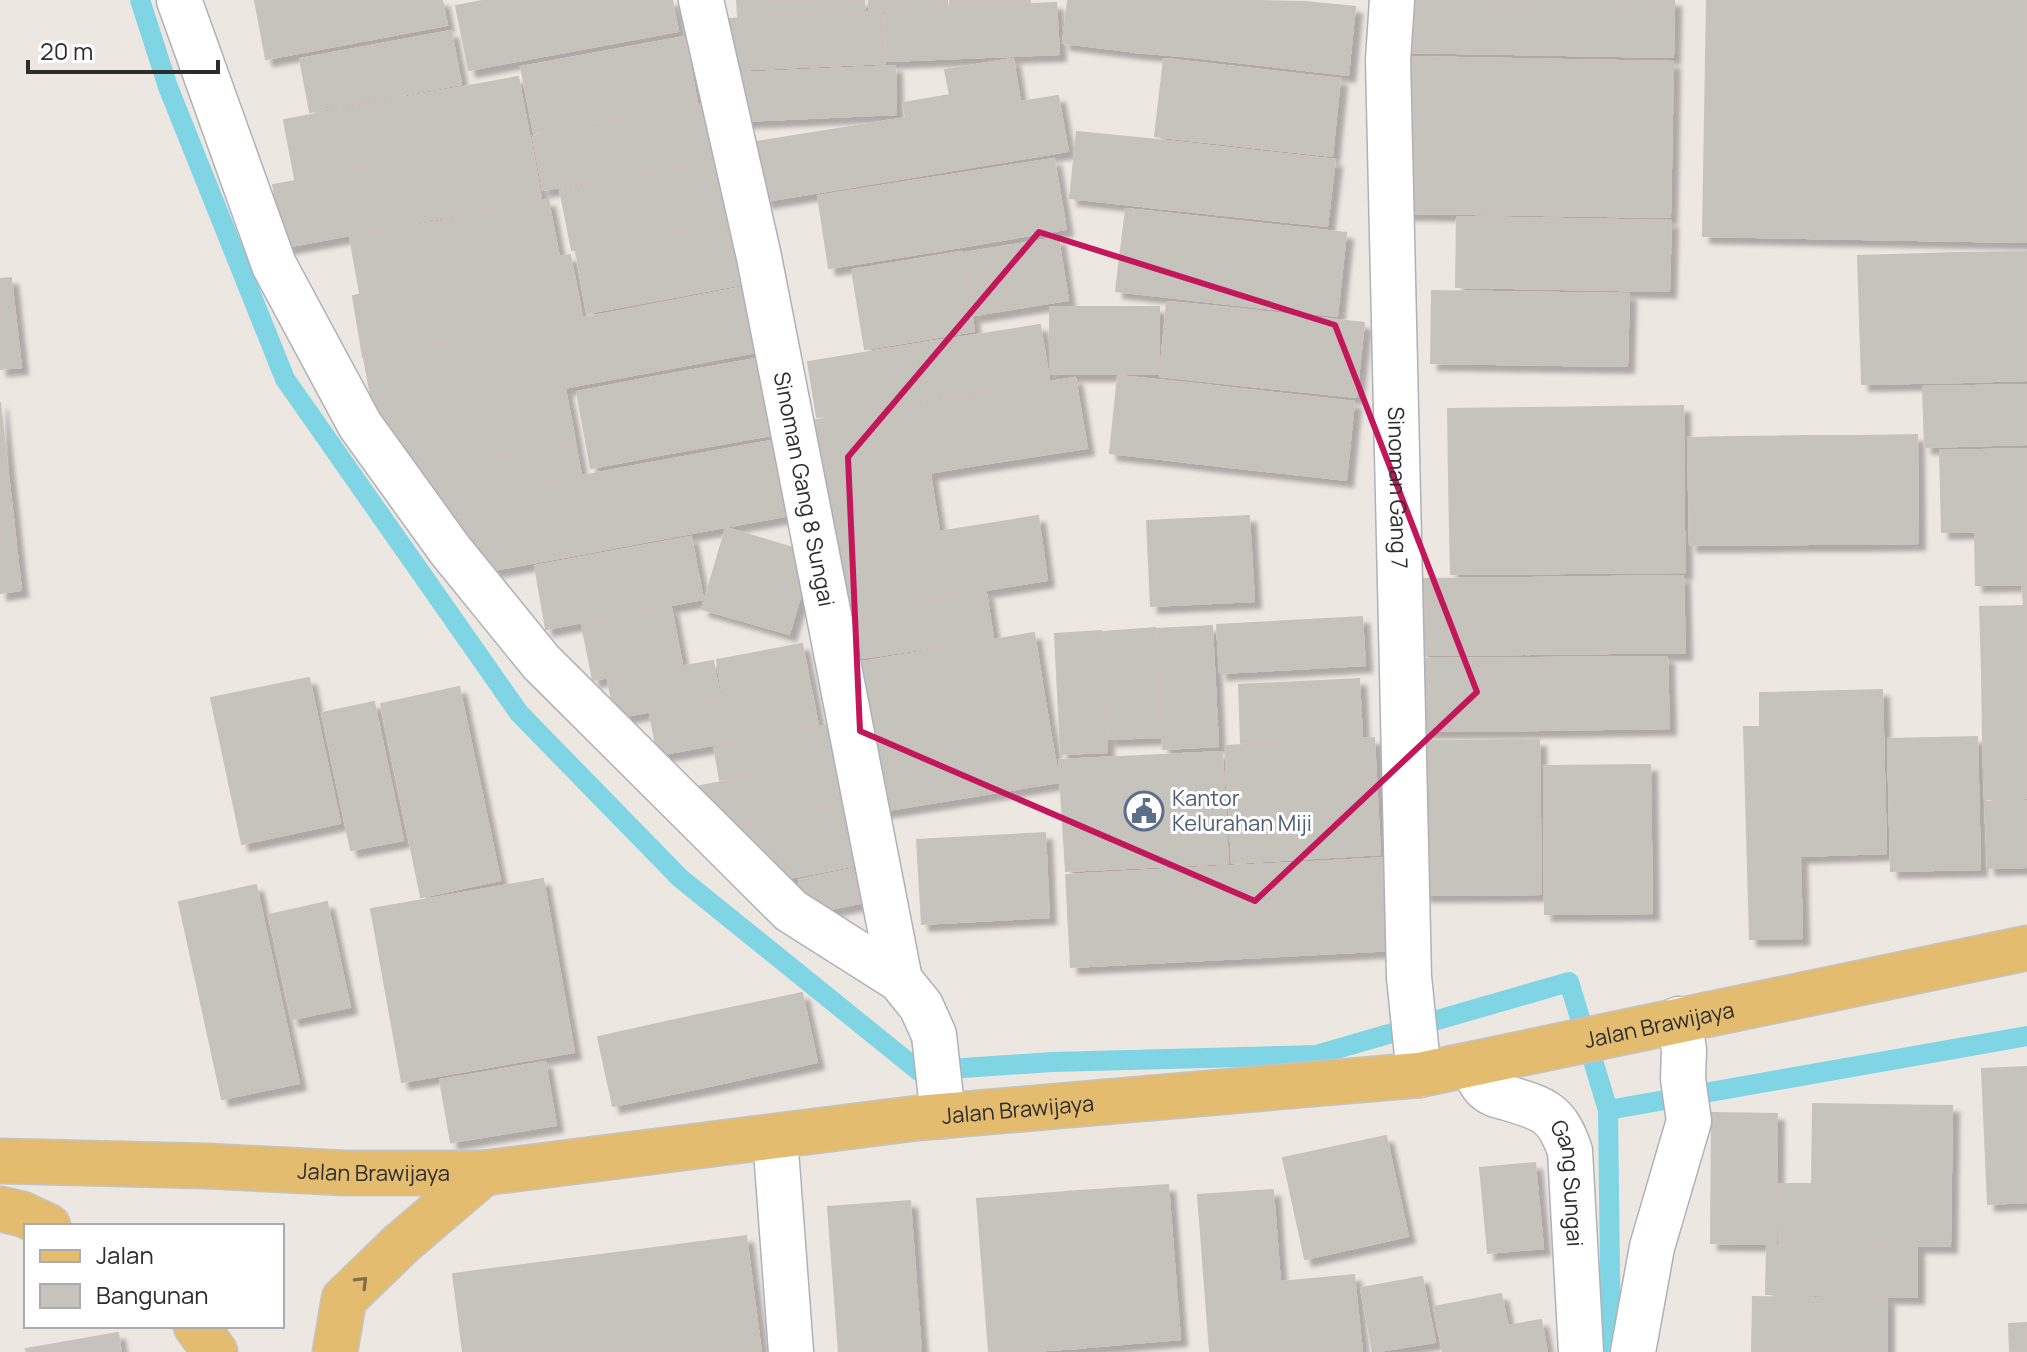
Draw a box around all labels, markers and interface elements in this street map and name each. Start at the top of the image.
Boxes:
scale bar [28,24,218,74]
text: 20 m [40,34,93,67]
street label: Sinoman Gang 8 Sungai [767,369,842,609]
street label: Sinoman Gang 7 [1381,406,1415,569]
place label: Kantor Kelurahan Miji [1172,783,1312,838]
public building icon: Kantor Kelurahan Miji [1123,790,1165,832]
street label: Jalan Brawijaya [1582,995,1737,1055]
street label: Jalan Brawijaya [941,1088,1095,1131]
street label: Gang Sungai [1543,1114,1590,1248]
street label: Jalan Brawijaya [297,1156,450,1188]
legend [24,1224,284,1328]
text: Jalan [96,1238,154,1271]
one-way arrow [353,1277,367,1291]
text: Bangunan [96,1278,209,1311]

